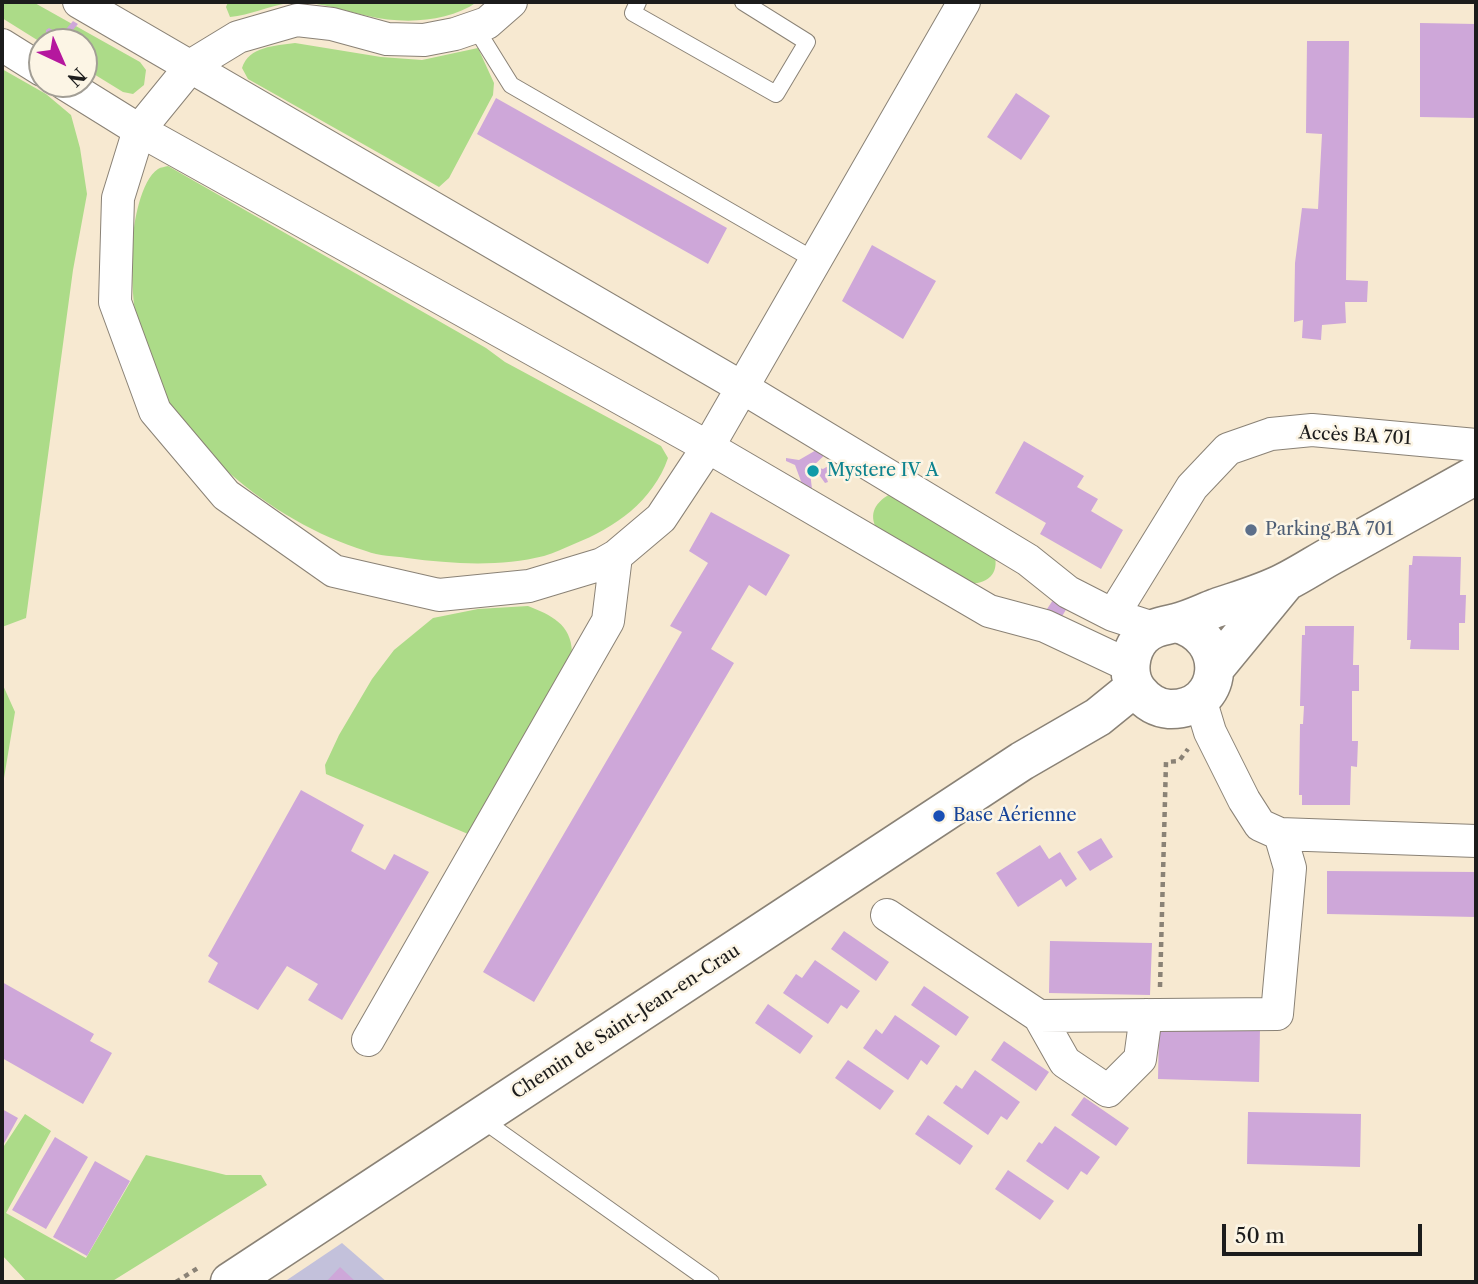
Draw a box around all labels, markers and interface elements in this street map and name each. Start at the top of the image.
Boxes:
north arrow [28,28,98,98]
text: N [63,63,90,91]
street label: Accès BA 701 [1298,422,1412,450]
place label: Mystere IV A [827,460,939,482]
marker: Mystere IV A [805,463,821,479]
place label: Parking BA 701 [1265,519,1393,541]
marker: Parking BA 701 [1243,522,1259,538]
place label: Base Aérienne [953,805,1077,827]
marker: Base Aérienne [931,808,947,824]
street label: Chemin de Saint-Jean-en-Crau [508,940,744,1104]
scale bar [1226,1210,1426,1254]
text: 50 m [1235,1223,1285,1248]

